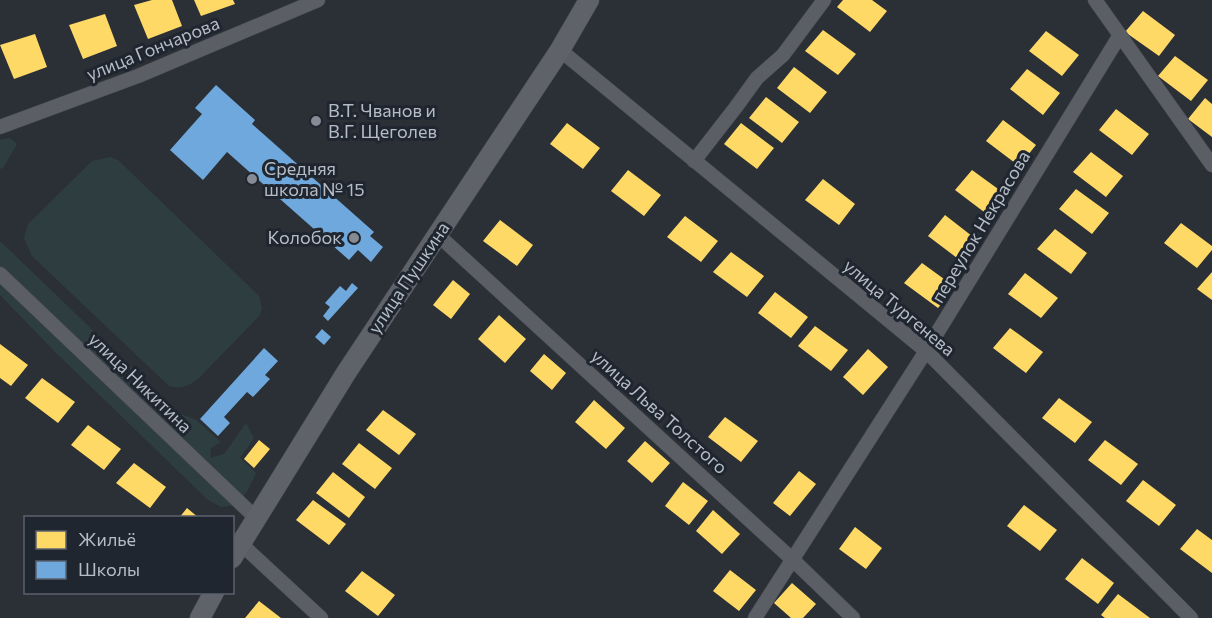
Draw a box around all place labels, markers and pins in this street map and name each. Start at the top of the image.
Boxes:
place label: В.Т. Чванов и В.Г. Щеголев [328,99,437,142]
marker: В.Т. Чванов и В.Г. Щеголев [309,114,323,128]
place label: Средняя школа № 15 [264,157,365,200]
marker: Средняя школа № 15 [245,172,259,186]
place label: Колобок [267,226,342,248]
marker: Колобок [347,231,361,245]

